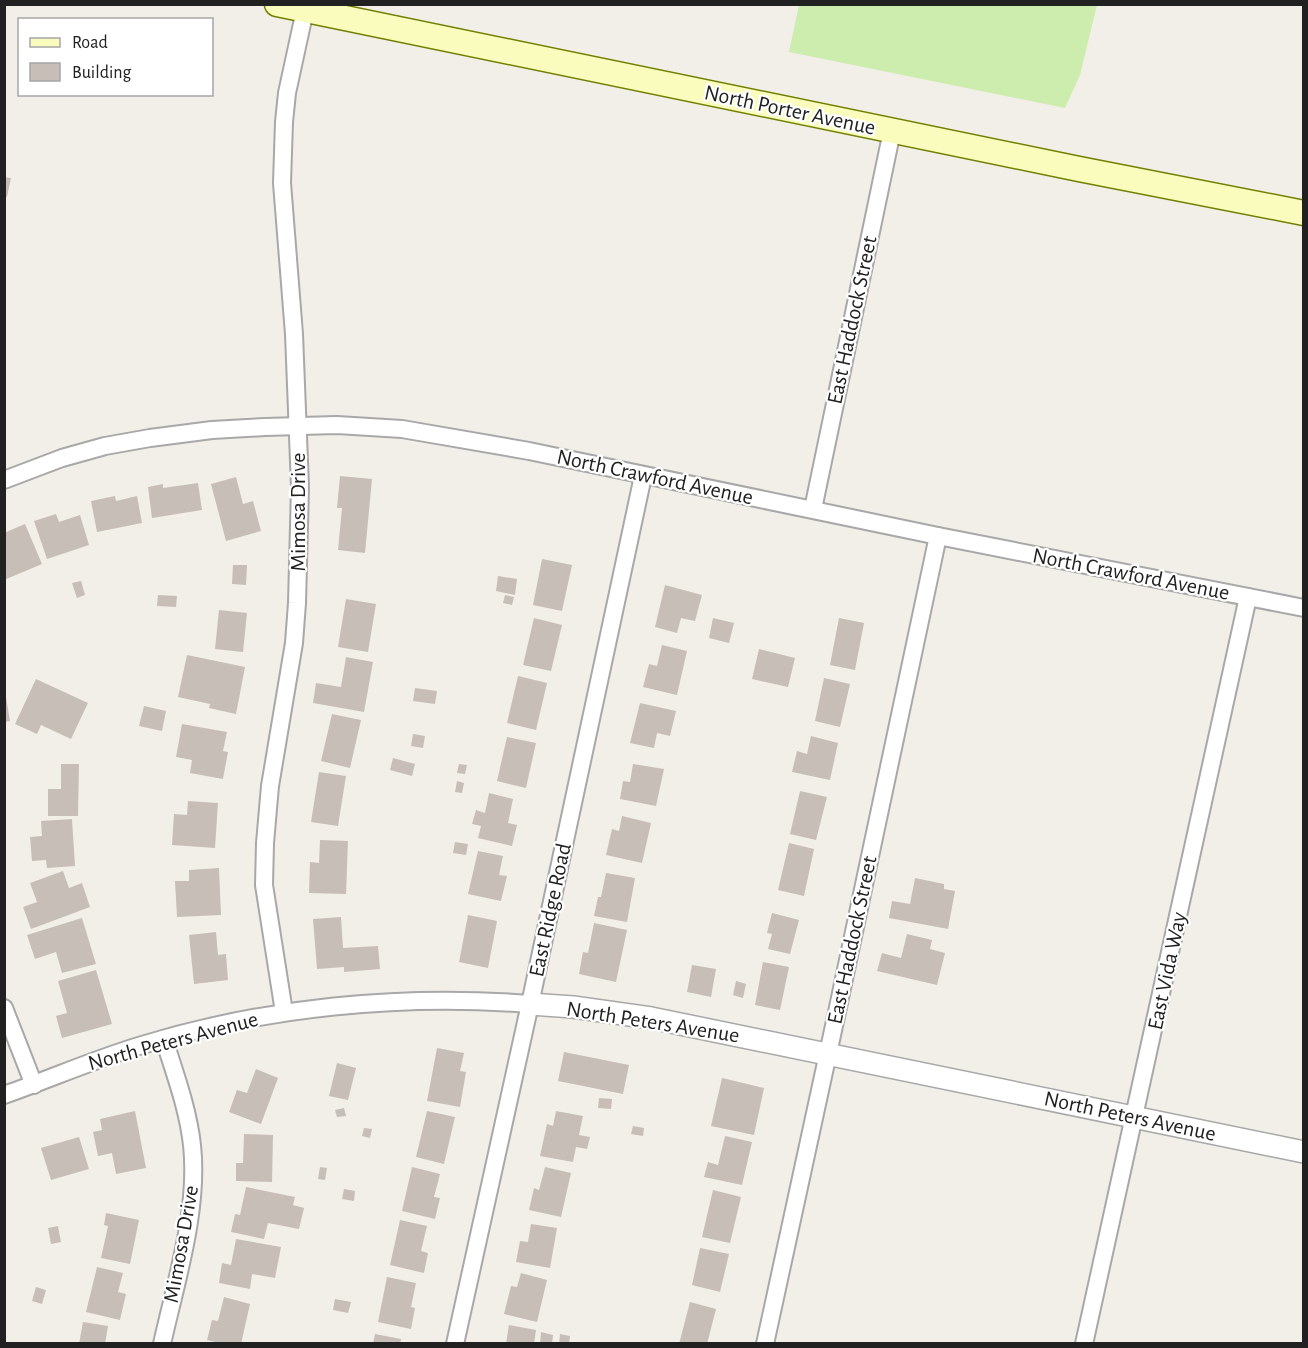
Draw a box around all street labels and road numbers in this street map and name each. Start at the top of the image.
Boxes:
street label: North Porter Avenue [702,81,878,139]
street label: East Haddock Street [823,234,881,406]
street label: North Crawford Avenue [555,445,755,509]
street label: Mimosa Drive [287,453,309,571]
street label: North Crawford Avenue [1031,544,1231,604]
street label: East Ridge Road [525,841,575,979]
street label: East Haddock Street [823,854,881,1026]
street label: East Vida Way [1144,910,1190,1032]
street label: North Peters Avenue [565,997,741,1047]
street label: North Peters Avenue [86,1008,260,1074]
street label: North Peters Avenue [1042,1087,1218,1145]
street label: Mimosa Drive [160,1184,202,1304]

